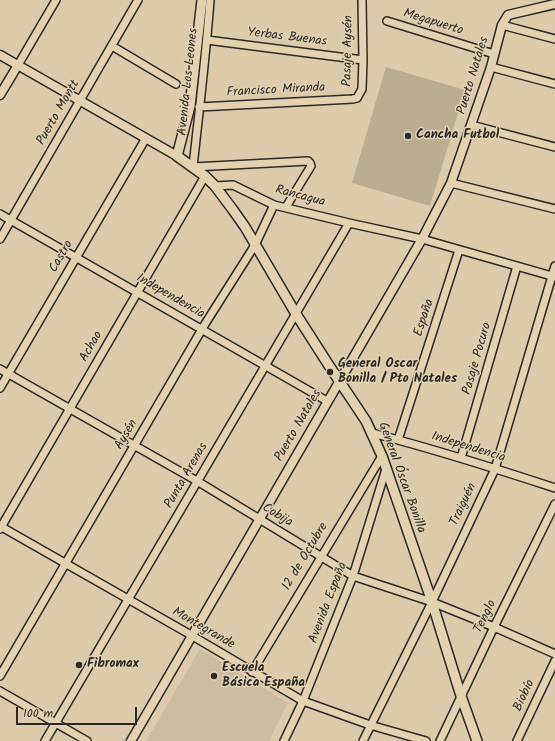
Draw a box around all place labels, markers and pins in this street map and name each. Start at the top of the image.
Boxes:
place label: Cancha Futbol [416,128,499,144]
marker: Cancha Futbol [403,131,413,141]
place label: General Oscar Bonilla / Pto Natales [338,357,457,388]
marker: General Oscar Bonilla / Pto Natales [325,367,335,377]
place label: Fibromax [87,657,139,673]
marker: Fibromax [74,660,84,670]
place label: Escuela Básica España [222,661,305,692]
marker: Escuela Básica España [209,671,219,681]

